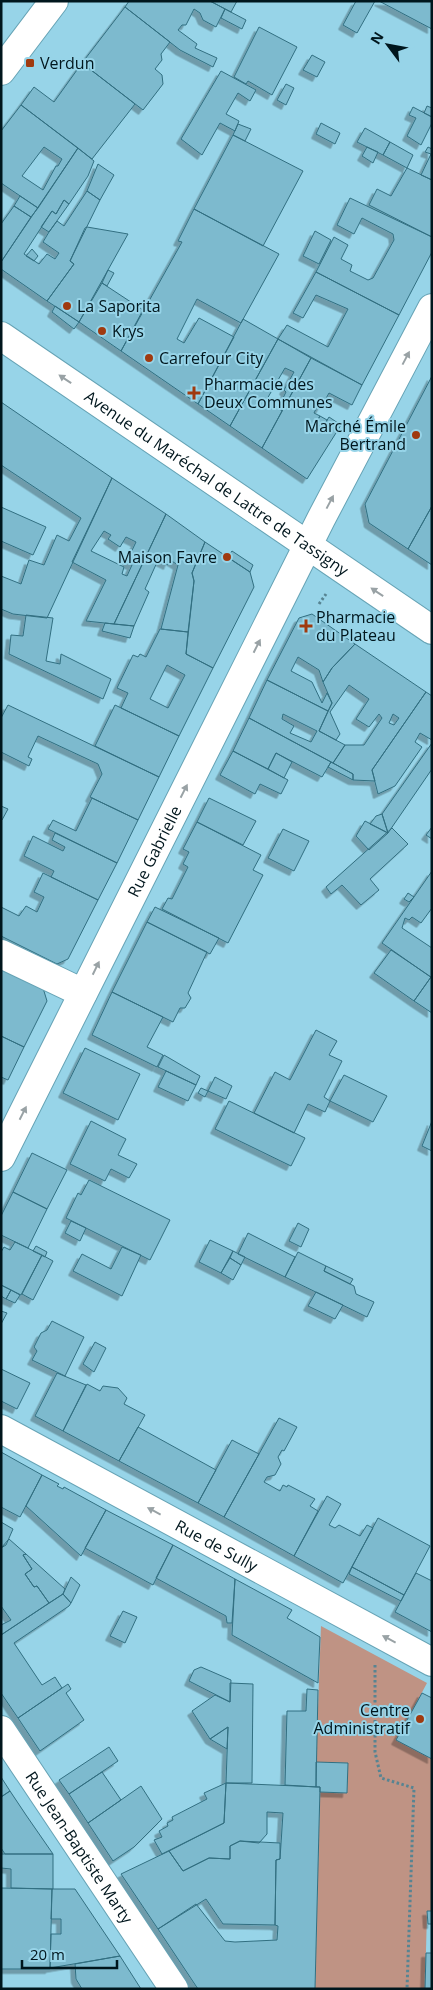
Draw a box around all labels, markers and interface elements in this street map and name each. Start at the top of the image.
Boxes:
north arrow [363,20,413,70]
text: N [365,28,388,48]
place label: Verdun [40,52,94,74]
marker: Verdun [24,57,36,69]
place label: La Saporita [77,295,161,317]
marker: La Saporita [61,300,73,312]
place label: Krys [112,320,144,342]
marker: Krys [96,325,108,337]
place label: Carrefour City [159,347,264,369]
one-way arrow [402,351,410,365]
marker: Carrefour City [143,352,155,364]
place label: Pharmacie des Deux Communes [204,373,333,413]
one-way arrow [58,374,71,384]
street label: Avenue du Maréchal de Lattre de Tassigny [80,385,354,581]
marker: Pharmacie des Deux Communes [188,387,200,399]
place label: Marché Émile Bertrand [305,415,406,455]
marker: Marché Émile Bertrand [410,429,422,441]
one-way arrow [326,495,334,509]
place label: Maison Favre [118,546,217,568]
marker: Maison Favre [221,551,233,563]
one-way arrow [370,588,384,597]
place label: Pharmacie du Plateau [316,606,396,646]
marker: Pharmacie du Plateau [300,620,312,632]
one-way arrow [253,639,261,653]
one-way arrow [180,784,188,798]
street label: Rue Gabrielle [122,802,187,901]
one-way arrow [91,960,100,975]
one-way arrow [19,1106,27,1120]
one-way arrow [146,1507,161,1515]
street label: Rue de Sully [171,1514,262,1577]
one-way arrow [382,1634,396,1643]
place label: Centre Administratif [314,1699,412,1739]
marker: Centre Administratif [414,1713,426,1725]
street label: Rue Jean-Baptiste Marty [21,1767,139,1929]
scale bar [22,1938,118,1970]
text: 20 m [30,1944,65,1964]

